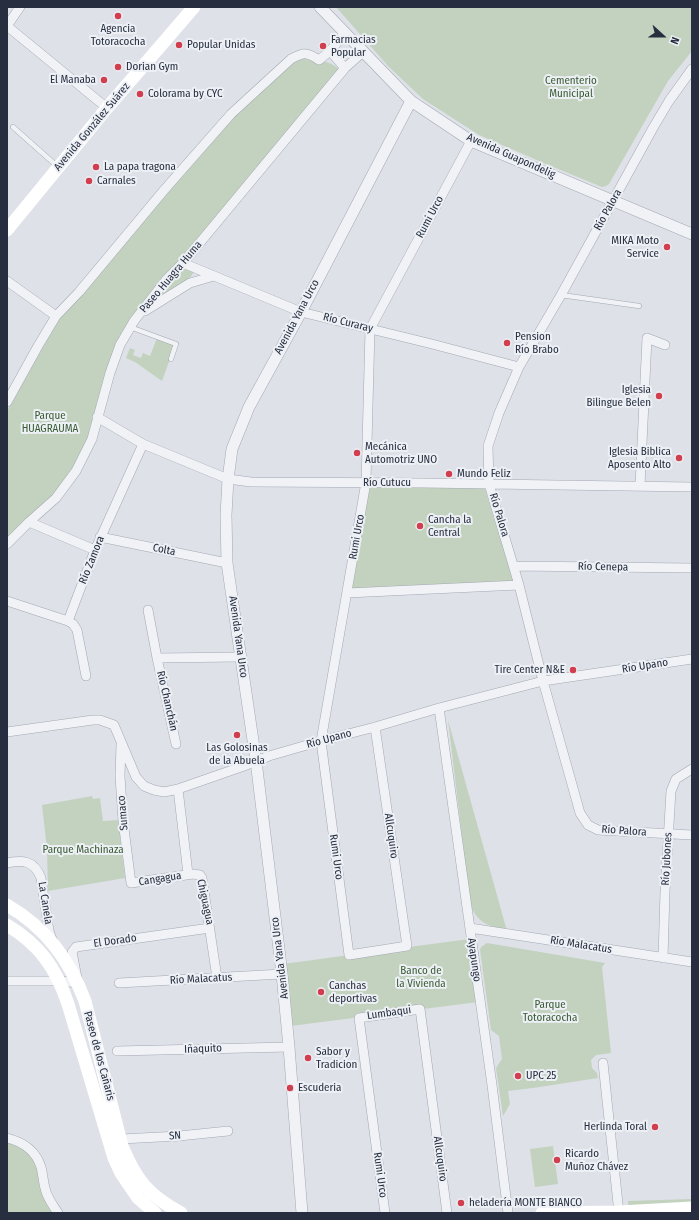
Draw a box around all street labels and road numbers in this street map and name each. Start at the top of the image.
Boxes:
street label: Avenida González Suárez [51,80,133,174]
street label: Avenida Guapondelig [465,131,557,181]
street label: Río Palora [591,187,625,233]
street label: Rumi Urco [413,194,447,240]
street label: Paseo Huagra Huma [137,238,205,316]
street label: Avenida Yana Urco [272,277,322,357]
street label: Río Curaray [322,310,374,336]
street label: Río Cutucu [363,476,411,490]
street label: Río Palora [486,491,512,539]
street label: Rumi Urco [347,513,367,561]
street label: Río Zamora [76,534,108,586]
street label: Colta [151,541,177,559]
street label: Río Cenepa [578,560,628,574]
street label: Avenida Yana Urco [226,595,250,679]
street label: Río Upano [621,656,669,676]
street label: Río Chanchán [154,670,180,732]
street label: Río Upano [305,727,353,751]
street label: Sumaco [115,795,131,831]
street label: Allcuquiro [381,812,401,860]
street label: Río Palora [601,823,647,839]
street label: Río Jubones [659,832,675,886]
street label: Rumi Urco [326,833,346,881]
street label: Cangagua [138,869,182,889]
street label: Chiguagua [194,878,216,926]
street label: La Canela [35,881,55,925]
street label: Avenida Yana Urco [268,916,292,1000]
street label: El Dorado [93,931,137,951]
street label: Río Malacatus [549,934,613,956]
street label: Ayapungo [464,937,484,983]
street label: Río Malacatus [169,971,233,987]
street label: Lumbaqui [366,1003,412,1023]
street label: Paseo de los Cañaris [81,1010,117,1102]
street label: Iñaquito [184,1042,222,1056]
street label: SN [168,1129,182,1143]
street label: Allcuquiro [430,1135,450,1183]
street label: Rumi Urco [370,1151,390,1199]

